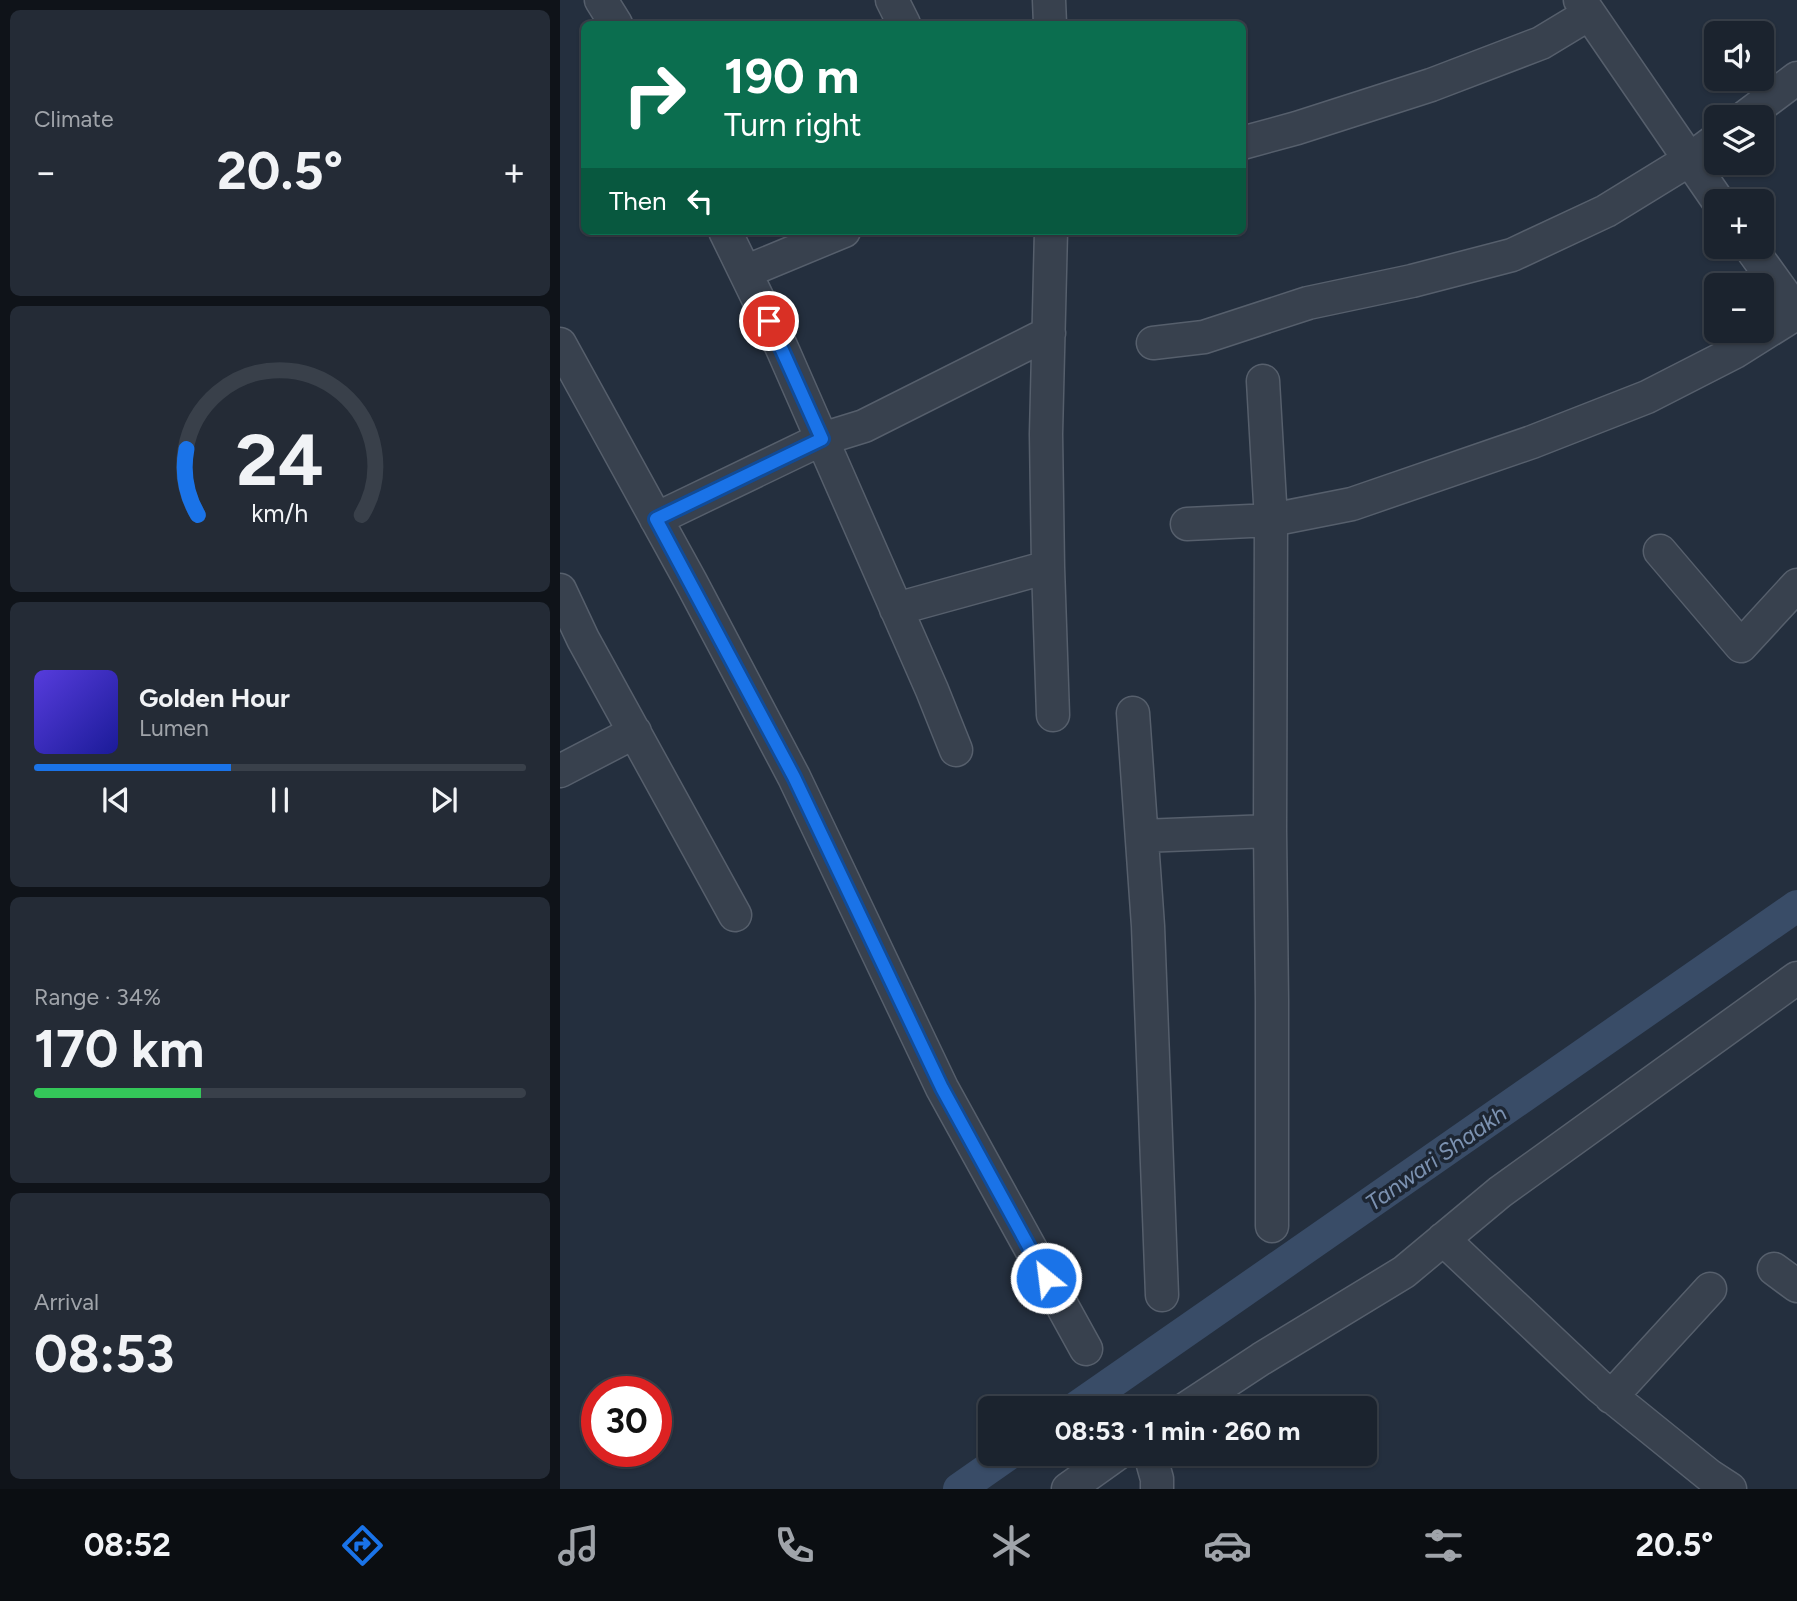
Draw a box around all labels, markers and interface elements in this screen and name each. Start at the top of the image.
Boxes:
map controls [1704,21,1774,343]
button: sound [1704,21,1774,91]
text: 190 m [724,46,859,105]
icon: right [609,49,700,140]
text: Climate [34,105,113,133]
button: layers [1704,105,1774,175]
text: Turn right [724,106,862,144]
text: 20.5° [217,140,343,202]
text: − [34,149,58,195]
text: + [502,149,526,195]
icon: left [681,182,719,220]
text: Then [609,185,667,217]
button: + [1704,189,1774,259]
button: − [1704,273,1774,343]
pin [739,291,799,351]
icon: arrive [750,302,788,340]
text: 24 [236,416,324,503]
text: km/h [251,497,309,527]
text: Golden Hour [139,682,290,714]
text: Lumen [139,714,209,742]
icon: previous [97,781,135,819]
icon: pause [261,781,299,819]
icon: next [425,781,463,819]
text: Range · 34% [34,983,161,1011]
text: 170 km [34,1018,204,1080]
water label: Tanwari Shaakh [1360,1099,1512,1217]
position arrow [1009,1241,1083,1315]
text: Arrival [34,1288,99,1316]
text: 08:53 [34,1323,174,1385]
speed limit sign: 30 [581,1376,672,1467]
text: 08:53 · 1 min · 260 m [1055,1415,1300,1447]
icon: directions [338,1521,387,1570]
icon: music [554,1521,603,1570]
icon: phone [770,1521,819,1570]
icon: climate [987,1521,1036,1570]
icon: car [1203,1521,1252,1570]
icon: filters [1419,1521,1468,1570]
text: 08:52 [84,1526,171,1564]
text: 20.5° [1635,1526,1713,1564]

